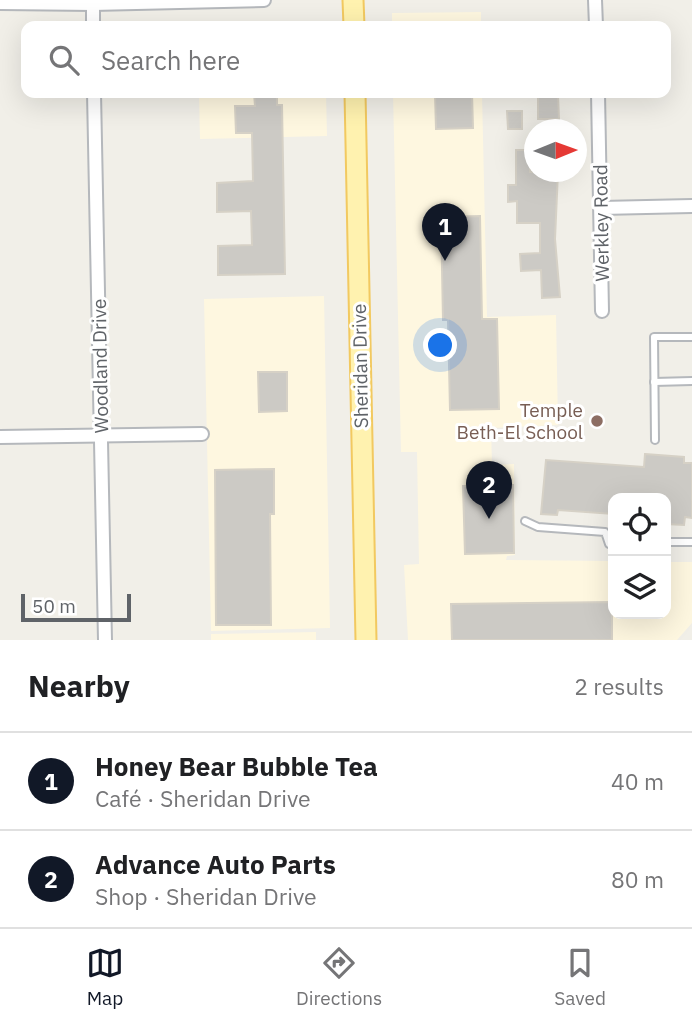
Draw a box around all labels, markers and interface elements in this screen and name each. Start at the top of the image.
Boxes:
search box [21,21,671,98]
icon: search [45,41,83,79]
text: Search here [101,43,240,77]
north arrow [524,119,587,182]
street label: Werkley Road [588,164,614,282]
pin: 1 [422,203,468,261]
street label: Woodland Drive [87,298,113,434]
street label: Sheridan Drive [347,304,373,428]
your location [423,328,457,362]
place label: Temple Beth-El School [457,398,583,444]
marker: Temple Beth-El School [589,413,605,429]
pin: 2 [466,461,512,519]
map controls [608,493,671,619]
button: locate [608,493,671,556]
button: layers [608,556,671,619]
scale bar [21,591,131,623]
text: 50 m [32,594,76,618]
text: Nearby [28,666,130,705]
text: 2 results [574,671,664,701]
text: Honey Bear Bubble Tea [95,749,378,783]
text: 1 [44,766,58,796]
text: 40 m [611,766,664,796]
text: Café · Sheridan Drive [95,783,311,813]
text: Advance Auto Parts [95,847,336,881]
text: 2 [44,864,58,894]
text: 80 m [611,864,664,894]
text: Shop · Sheridan Drive [95,881,317,911]
tab: Map [86,944,124,1010]
tab: Directions [296,944,382,1010]
tab: Saved [554,944,606,1010]

